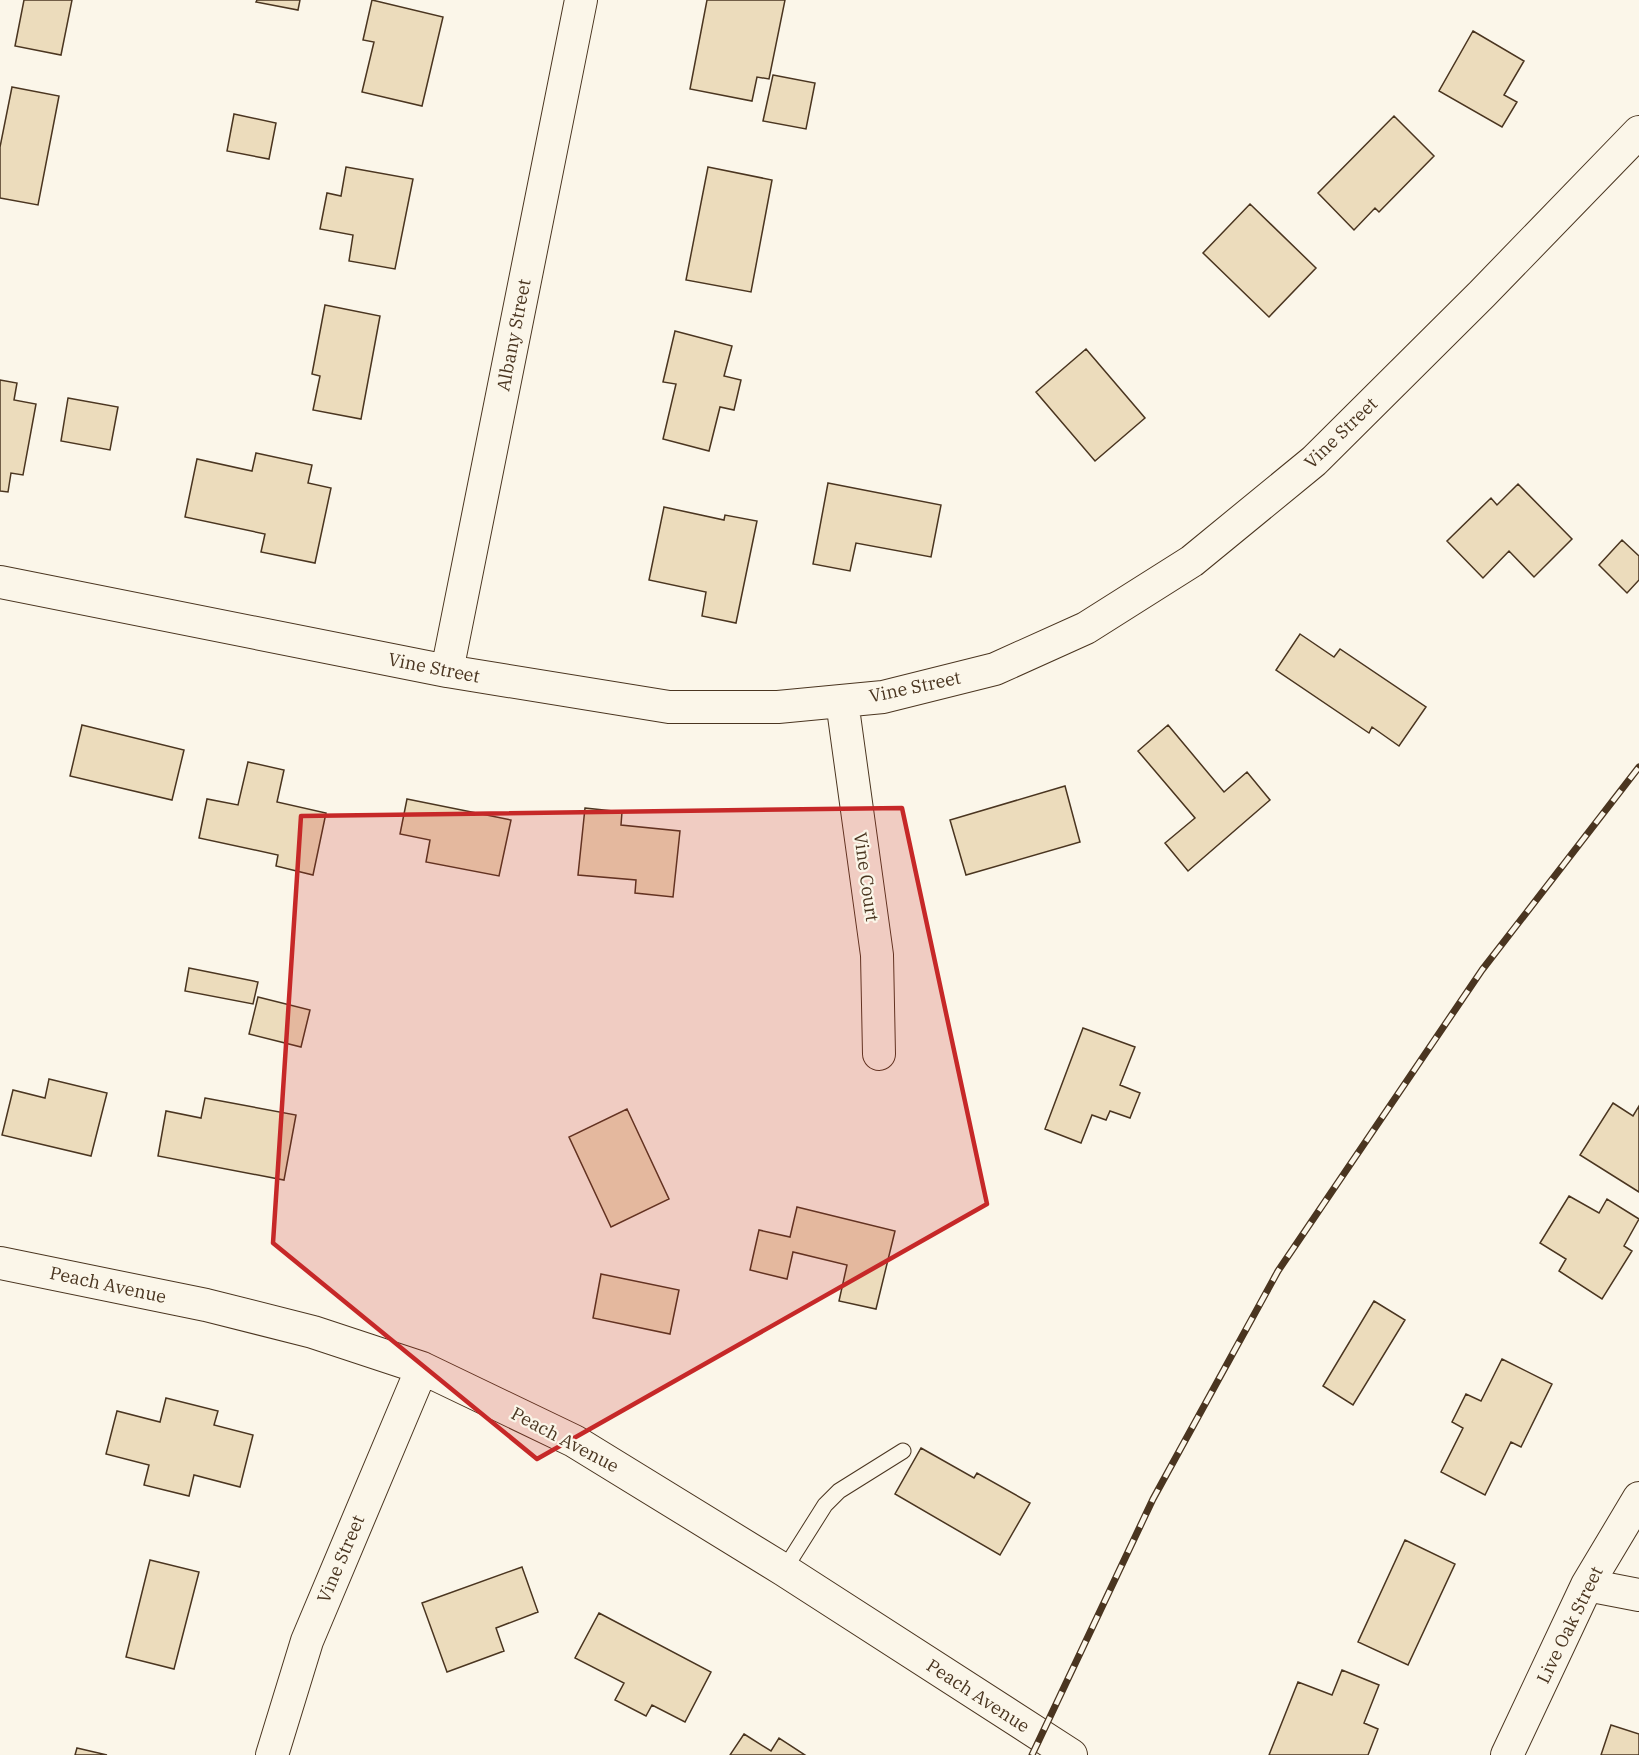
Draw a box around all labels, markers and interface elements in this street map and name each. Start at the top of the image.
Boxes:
street label: Albany Street [491,277,536,393]
street label: Vine Street [1299,392,1382,473]
street label: Vine Street [386,647,482,688]
street label: Vine Street [867,666,963,707]
street label: Vine Court [849,831,884,923]
street label: Peach Avenue [48,1261,168,1308]
street label: Peach Avenue [508,1402,623,1478]
street label: Vine Street [312,1511,369,1606]
street label: Live Oak Street [1531,1562,1608,1687]
street label: Peach Avenue [922,1654,1034,1737]

